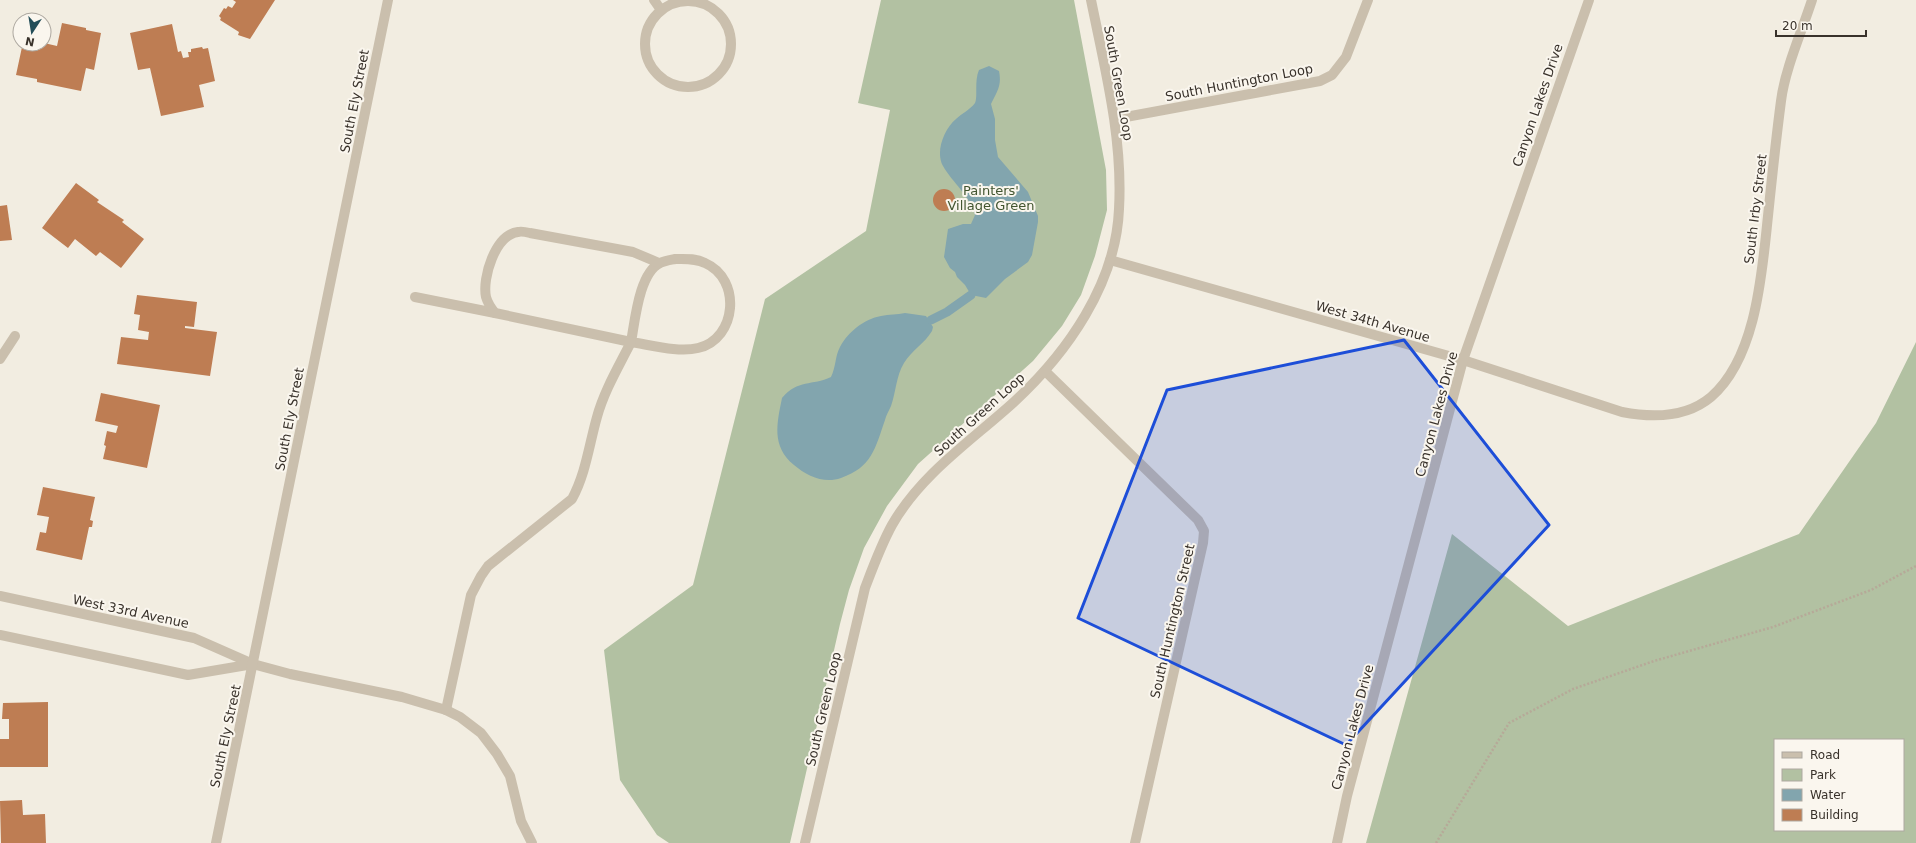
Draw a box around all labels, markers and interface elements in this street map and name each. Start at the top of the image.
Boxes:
north arrow [12,12,52,52]
scale bar [1776,12,1866,38]
text: 20 m [1782,19,1813,33]
street label: South Green Loop [1101,24,1136,142]
text: N [24,34,36,49]
street label: Canyon Lakes Drive [1509,42,1566,169]
street label: South Ely Street [337,48,372,154]
street label: South Huntington Loop [1164,61,1314,104]
street label: South Irby Street [1741,153,1770,265]
park label: Painters' Village Green [947,183,1035,213]
street label: West 34th Avenue [1314,298,1432,345]
street label: Canyon Lakes Drive [1413,350,1460,478]
street label: South Ely Street [272,366,307,472]
street label: South Green Loop [931,370,1028,459]
street label: South Huntington Street [1147,542,1198,700]
street label: West 33rd Avenue [71,592,190,631]
street label: South Green Loop [803,651,844,768]
street label: Canyon Lakes Drive [1329,663,1376,791]
street label: South Ely Street [207,683,244,789]
legend [1774,739,1904,831]
text: Road [1810,748,1840,762]
text: Park [1810,768,1836,782]
text: Water [1810,788,1846,802]
text: Building [1810,808,1859,822]

